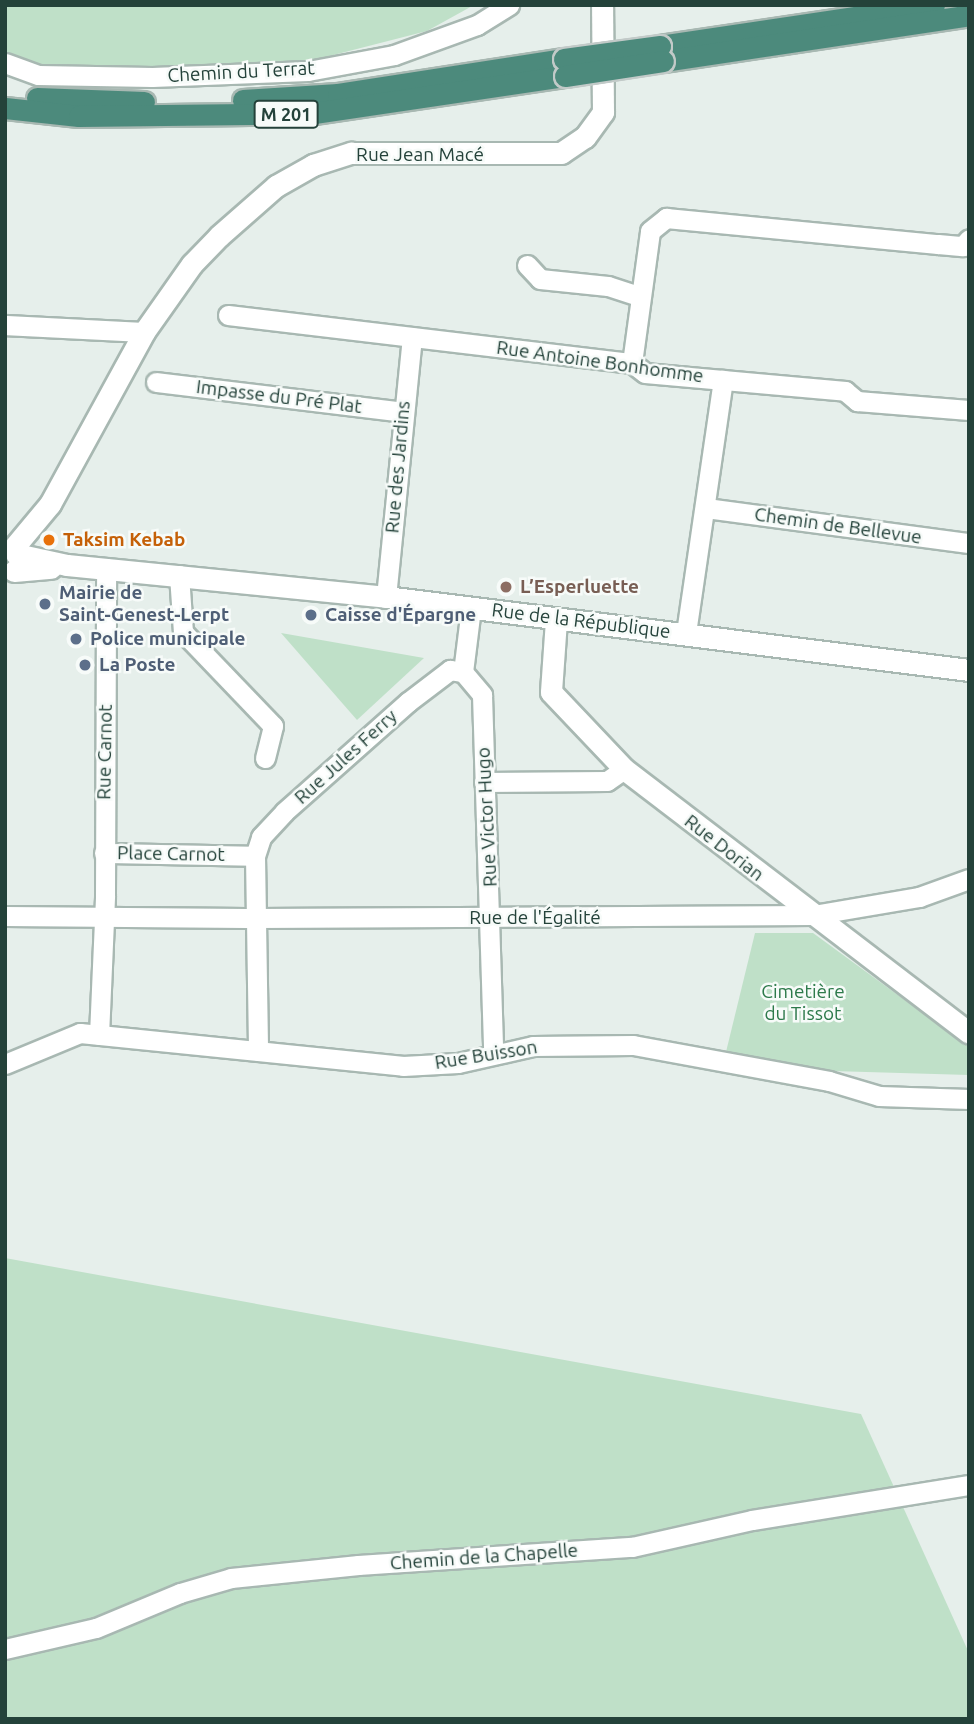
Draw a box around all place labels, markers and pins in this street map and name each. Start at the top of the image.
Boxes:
place label: Taksim Kebab [63,529,185,551]
marker: Taksim Kebab [41,532,57,548]
place label: L’Esperluette [520,576,639,598]
marker: L’Esperluette [498,579,514,595]
place label: Mairie de Saint-Genest-Lerpt [59,582,229,626]
marker: Mairie de Saint-Genest-Lerpt [37,596,53,612]
place label: Caisse d'Épargne [325,604,476,626]
marker: Caisse d'Épargne [303,607,319,623]
place label: Police municipale [90,628,246,650]
marker: Police municipale [68,631,84,647]
place label: La Poste [99,654,175,676]
marker: La Poste [77,657,93,673]

